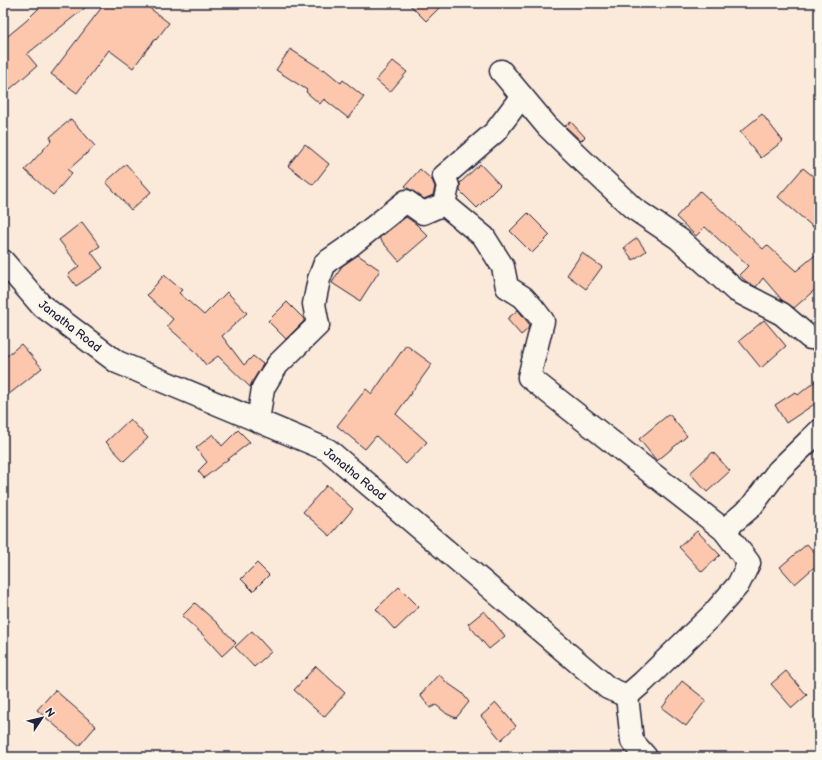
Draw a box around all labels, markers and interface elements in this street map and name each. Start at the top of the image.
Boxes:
street label: Janatha Road [35,297,104,356]
street label: Janatha Road [321,445,389,504]
north arrow [22,698,62,738]
text: N [42,705,57,720]

